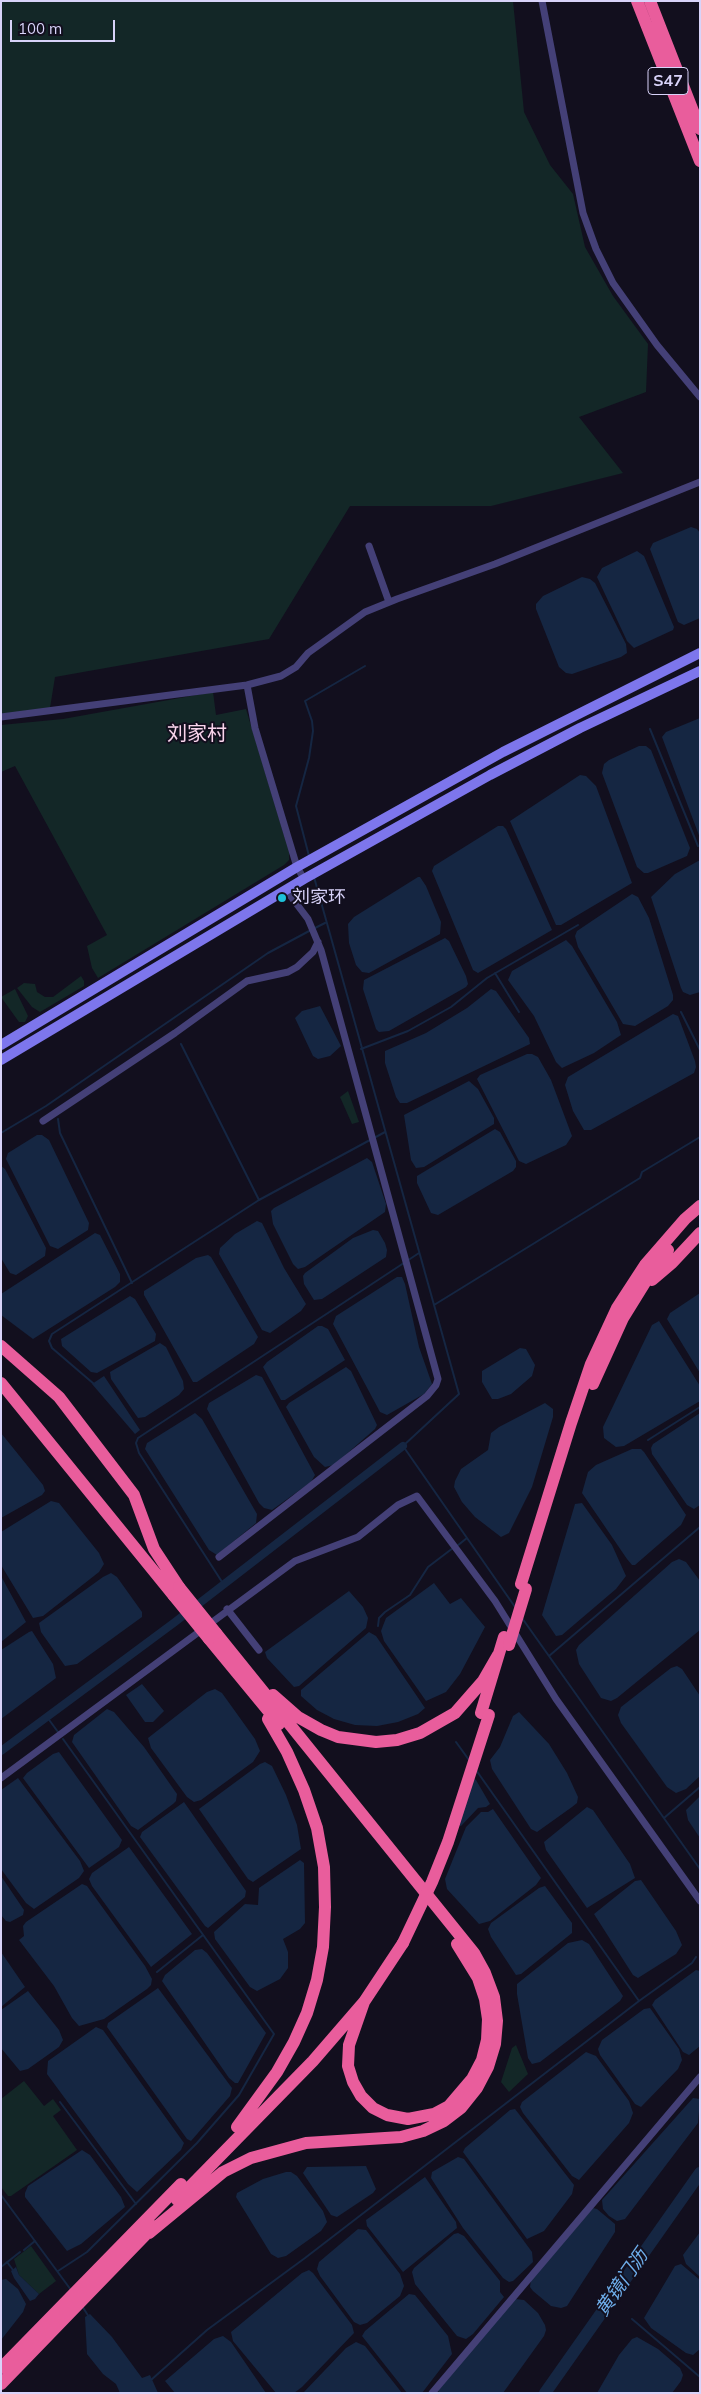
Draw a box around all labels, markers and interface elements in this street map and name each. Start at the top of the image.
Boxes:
scale bar [12,10,118,42]
text: 100 m [18,19,62,38]
road number: S47 [648,68,688,94]
district label: 刘家村 [167,722,227,746]
place label: 刘家环 [292,887,346,909]
marker: 刘家环 [276,892,288,904]
water label: 黄镜门沥 [591,2245,653,2321]

